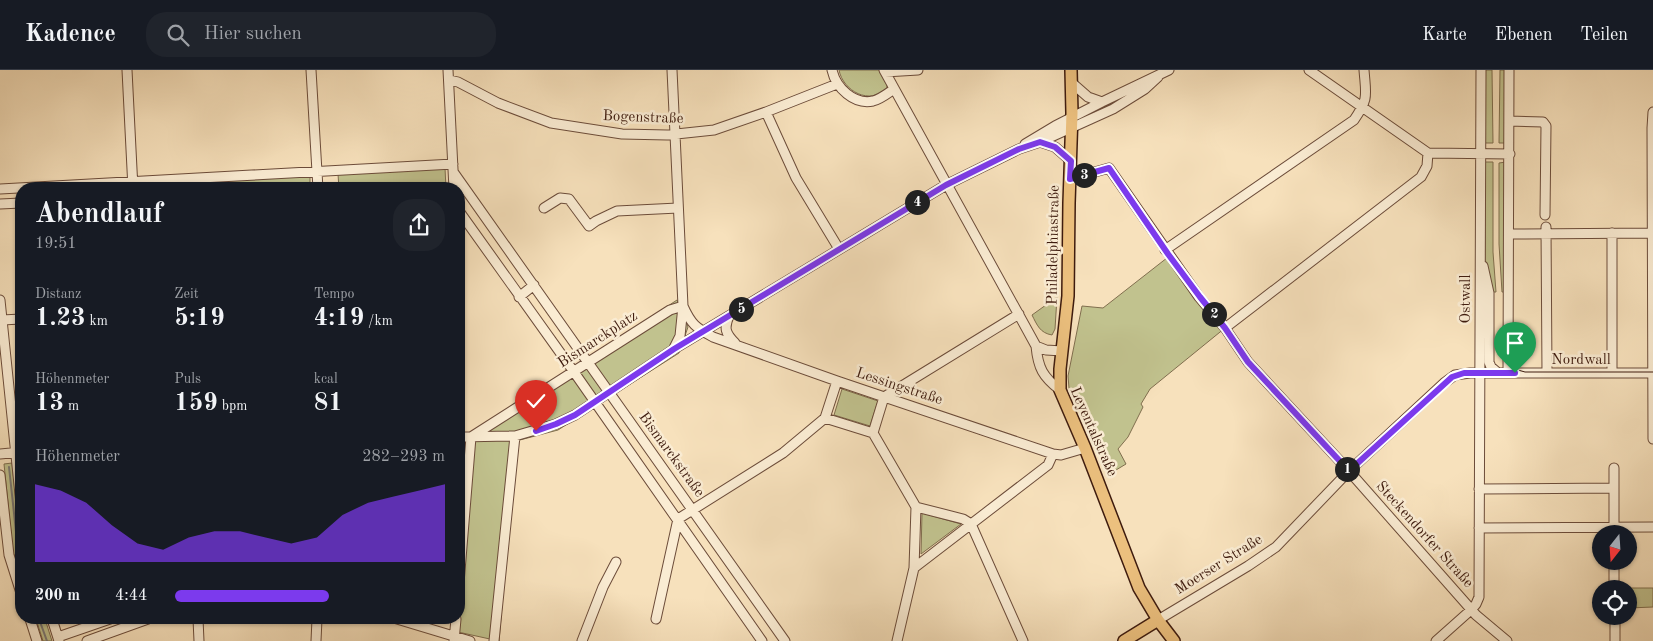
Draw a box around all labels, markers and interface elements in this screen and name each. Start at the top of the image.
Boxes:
search box [146,12,496,57]
icon: search [164,21,192,49]
text: Kadence [25,23,116,47]
text: Hier suchen [204,25,302,44]
text: Karte [1422,26,1467,44]
text: Ebenen [1495,26,1552,44]
text: Teilen [1580,26,1628,44]
street label: Bogenstraße [602,109,684,127]
pin: 3 [1072,162,1096,188]
text: 3 [1080,168,1089,182]
street label: Philadelphiastraße [1045,185,1063,305]
pin: 4 [904,190,930,214]
text: 4 [913,195,922,209]
button: share [393,199,445,251]
text: Abendlauf [35,201,163,229]
text: 19:51 [35,236,77,252]
street label: Ostwall [1459,275,1474,323]
text: Distanz [35,287,81,301]
text: Zeit [174,287,199,301]
text: Tempo [314,287,354,301]
pin: 5 [728,296,754,322]
text: 5 [737,302,746,316]
pin: 2 [1202,302,1226,326]
text: 1.23 [35,306,86,331]
text: 5:19 [174,306,225,331]
text: 4:19 [314,306,364,331]
text: 2 [1210,307,1219,321]
street label: Bismarckplatz [555,309,641,371]
text: km [86,314,108,328]
text: /km [364,314,393,328]
pin [1494,322,1536,373]
icon: arrive [1501,329,1529,357]
street label: Nordwall [1551,353,1611,368]
street label: Lessingstraße [854,366,944,408]
text: Höhenmeter [35,372,109,386]
text: Puls [174,372,201,386]
text: kcal [314,372,338,386]
pin [515,380,557,431]
street label: Leyentalstraße [1067,385,1119,479]
icon: check [522,387,550,415]
text: 13 [35,391,64,416]
text: 159 [174,391,218,416]
text: 81 [314,391,343,416]
text: m [64,399,79,413]
text: bpm [218,399,247,413]
street label: Bismarckstraße [635,410,707,500]
text: Höhenmeter [35,449,120,465]
text: 282–293 m [362,449,445,465]
pin: 1 [1334,456,1360,482]
text: 1 [1343,462,1352,476]
street label: Steckendorfer Straße [1372,479,1476,591]
north arrow [1592,525,1638,570]
map controls [1592,525,1637,625]
street label: Moerser Straße [1173,532,1265,598]
button: locate [1592,580,1637,625]
text: 200 m [35,588,80,604]
text: 4:44 [115,588,147,604]

